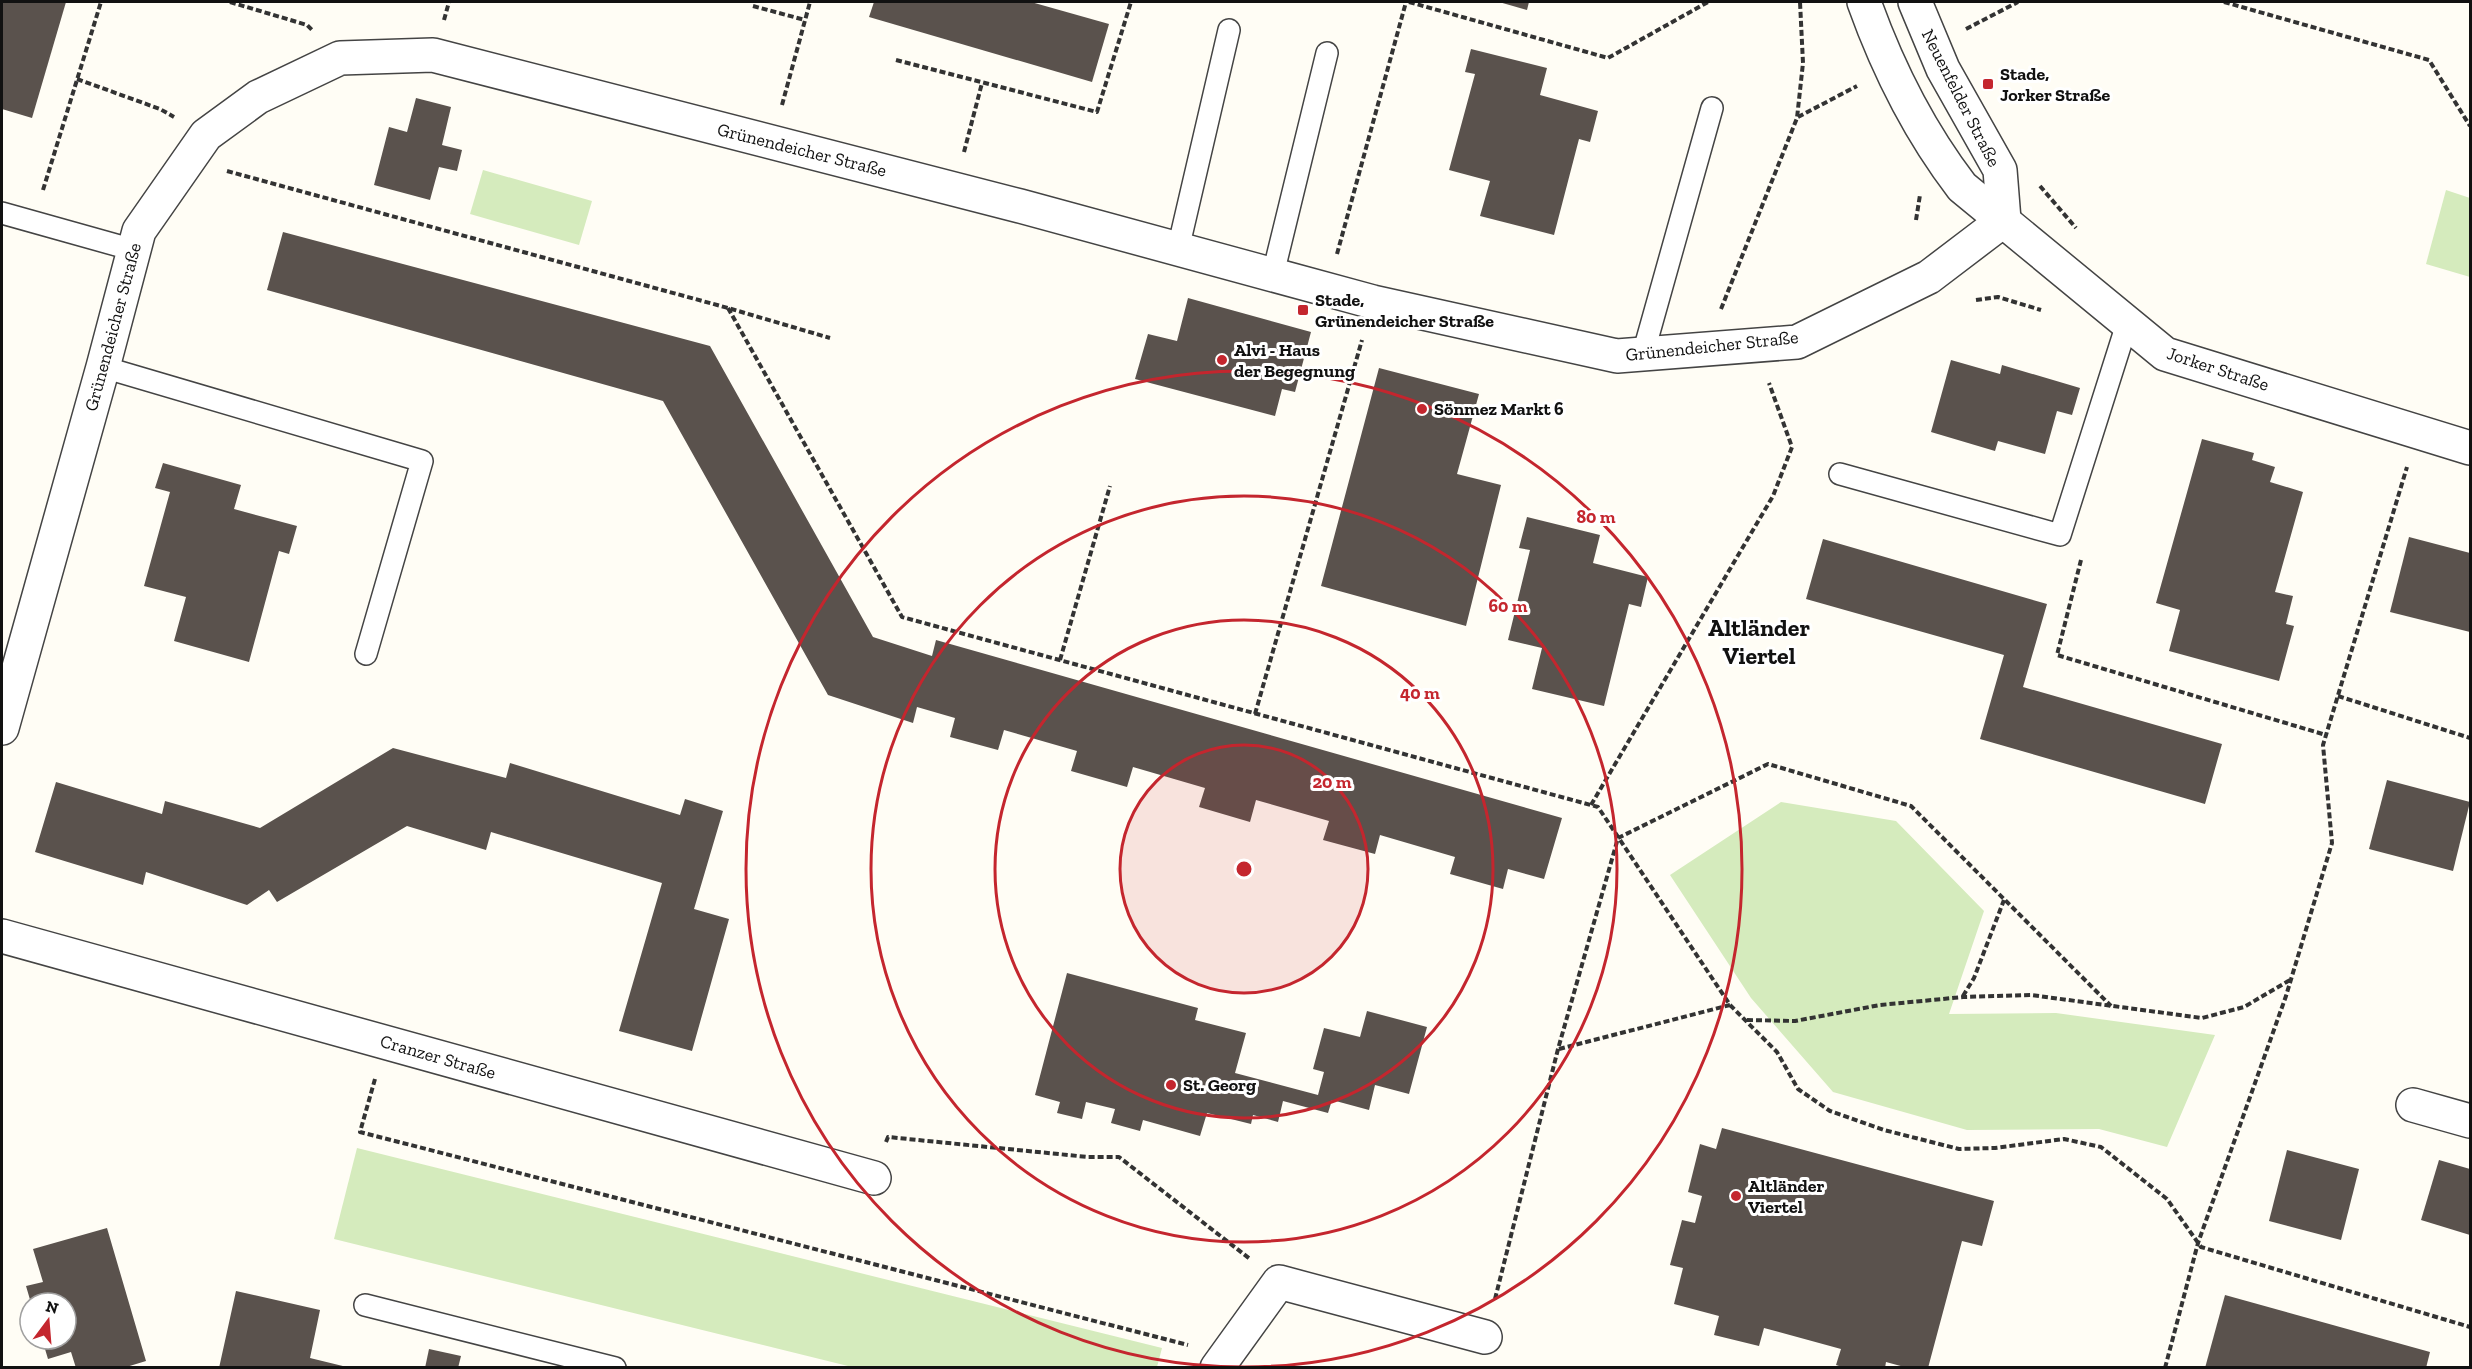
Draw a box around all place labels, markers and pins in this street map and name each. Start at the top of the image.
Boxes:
place label: Stade, Jorker Straße [2000,63,2111,106]
marker: Stade, Jorker Straße [1981,77,1995,91]
place label: Stade, Grünendeicher Straße [1315,289,1494,332]
marker: Stade, Grünendeicher Straße [1296,303,1310,317]
place label: Alvi - Haus der Begegnung [1234,339,1355,382]
marker: Alvi - Haus der Begegnung [1215,353,1229,367]
place label: Sönmez Markt 6 [1434,398,1564,420]
marker: Sönmez Markt 6 [1415,402,1429,416]
centre of rings [1234,859,1254,879]
place label: St. Georg [1183,1074,1256,1096]
marker: St. Georg [1164,1078,1178,1092]
place label: Altländer Viertel [1748,1175,1825,1218]
marker: Altländer Viertel [1729,1189,1743,1203]

